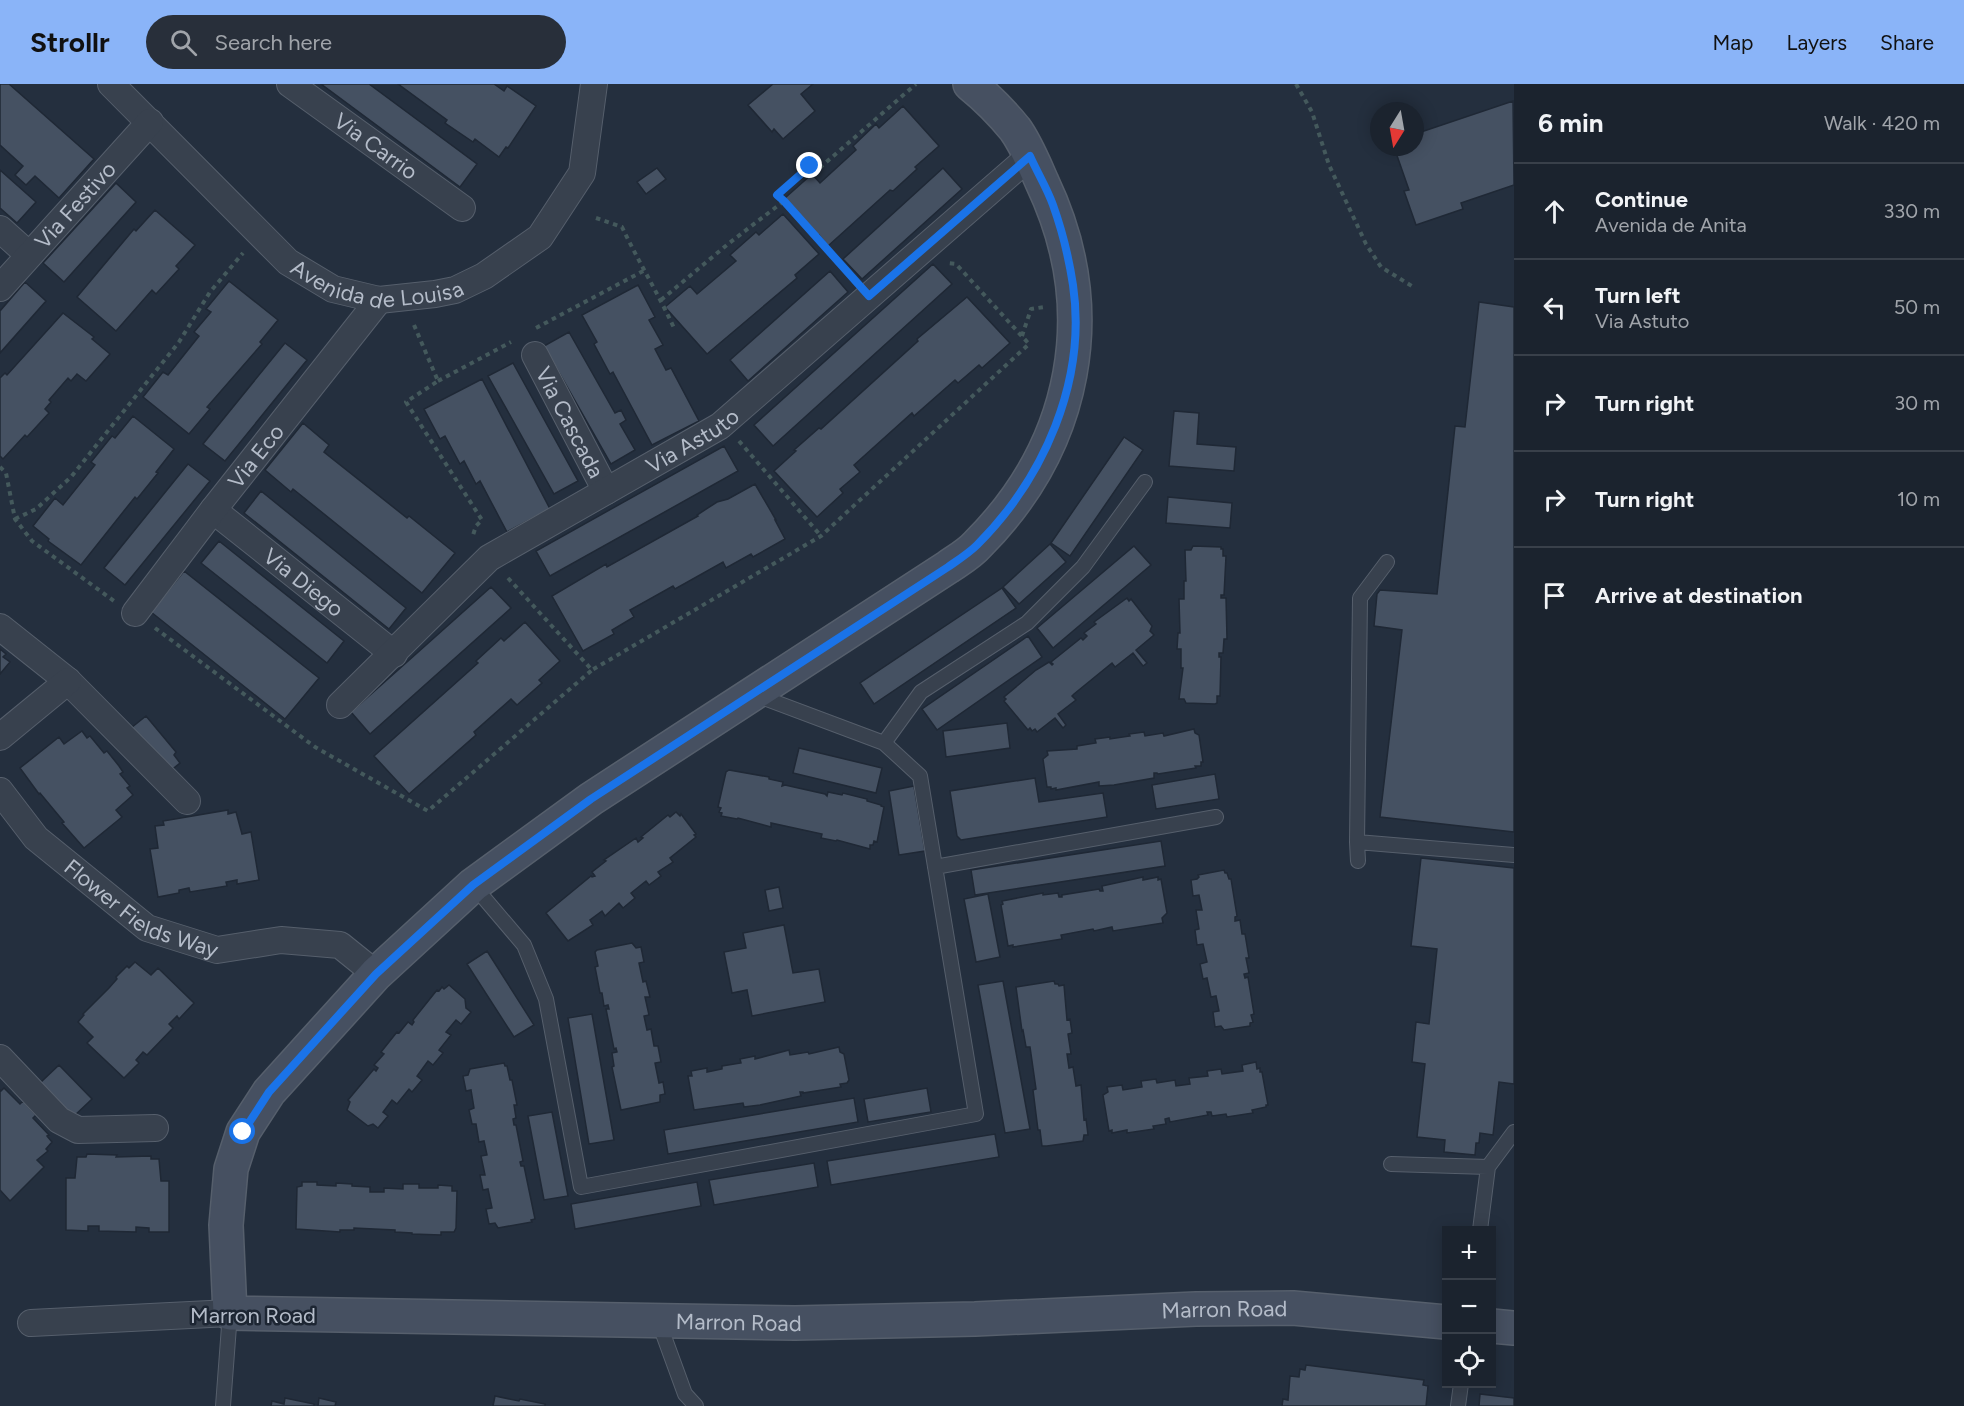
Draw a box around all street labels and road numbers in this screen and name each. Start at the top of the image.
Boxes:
street label: Via Carrio [328,107,423,186]
street label: Via Festivo [29,156,122,255]
street label: Avenida de Louisa [286,254,468,314]
street label: Via Cascada [530,362,610,483]
street label: Via Astuto [641,403,745,479]
street label: Via Eco [222,419,290,494]
street label: Via Diego [258,542,349,623]
street label: Flower Fields Way [59,853,222,964]
street label: Marron Road [1161,1295,1287,1325]
street label: Marron Road [190,1302,316,1329]
street label: Marron Road [675,1308,802,1337]

